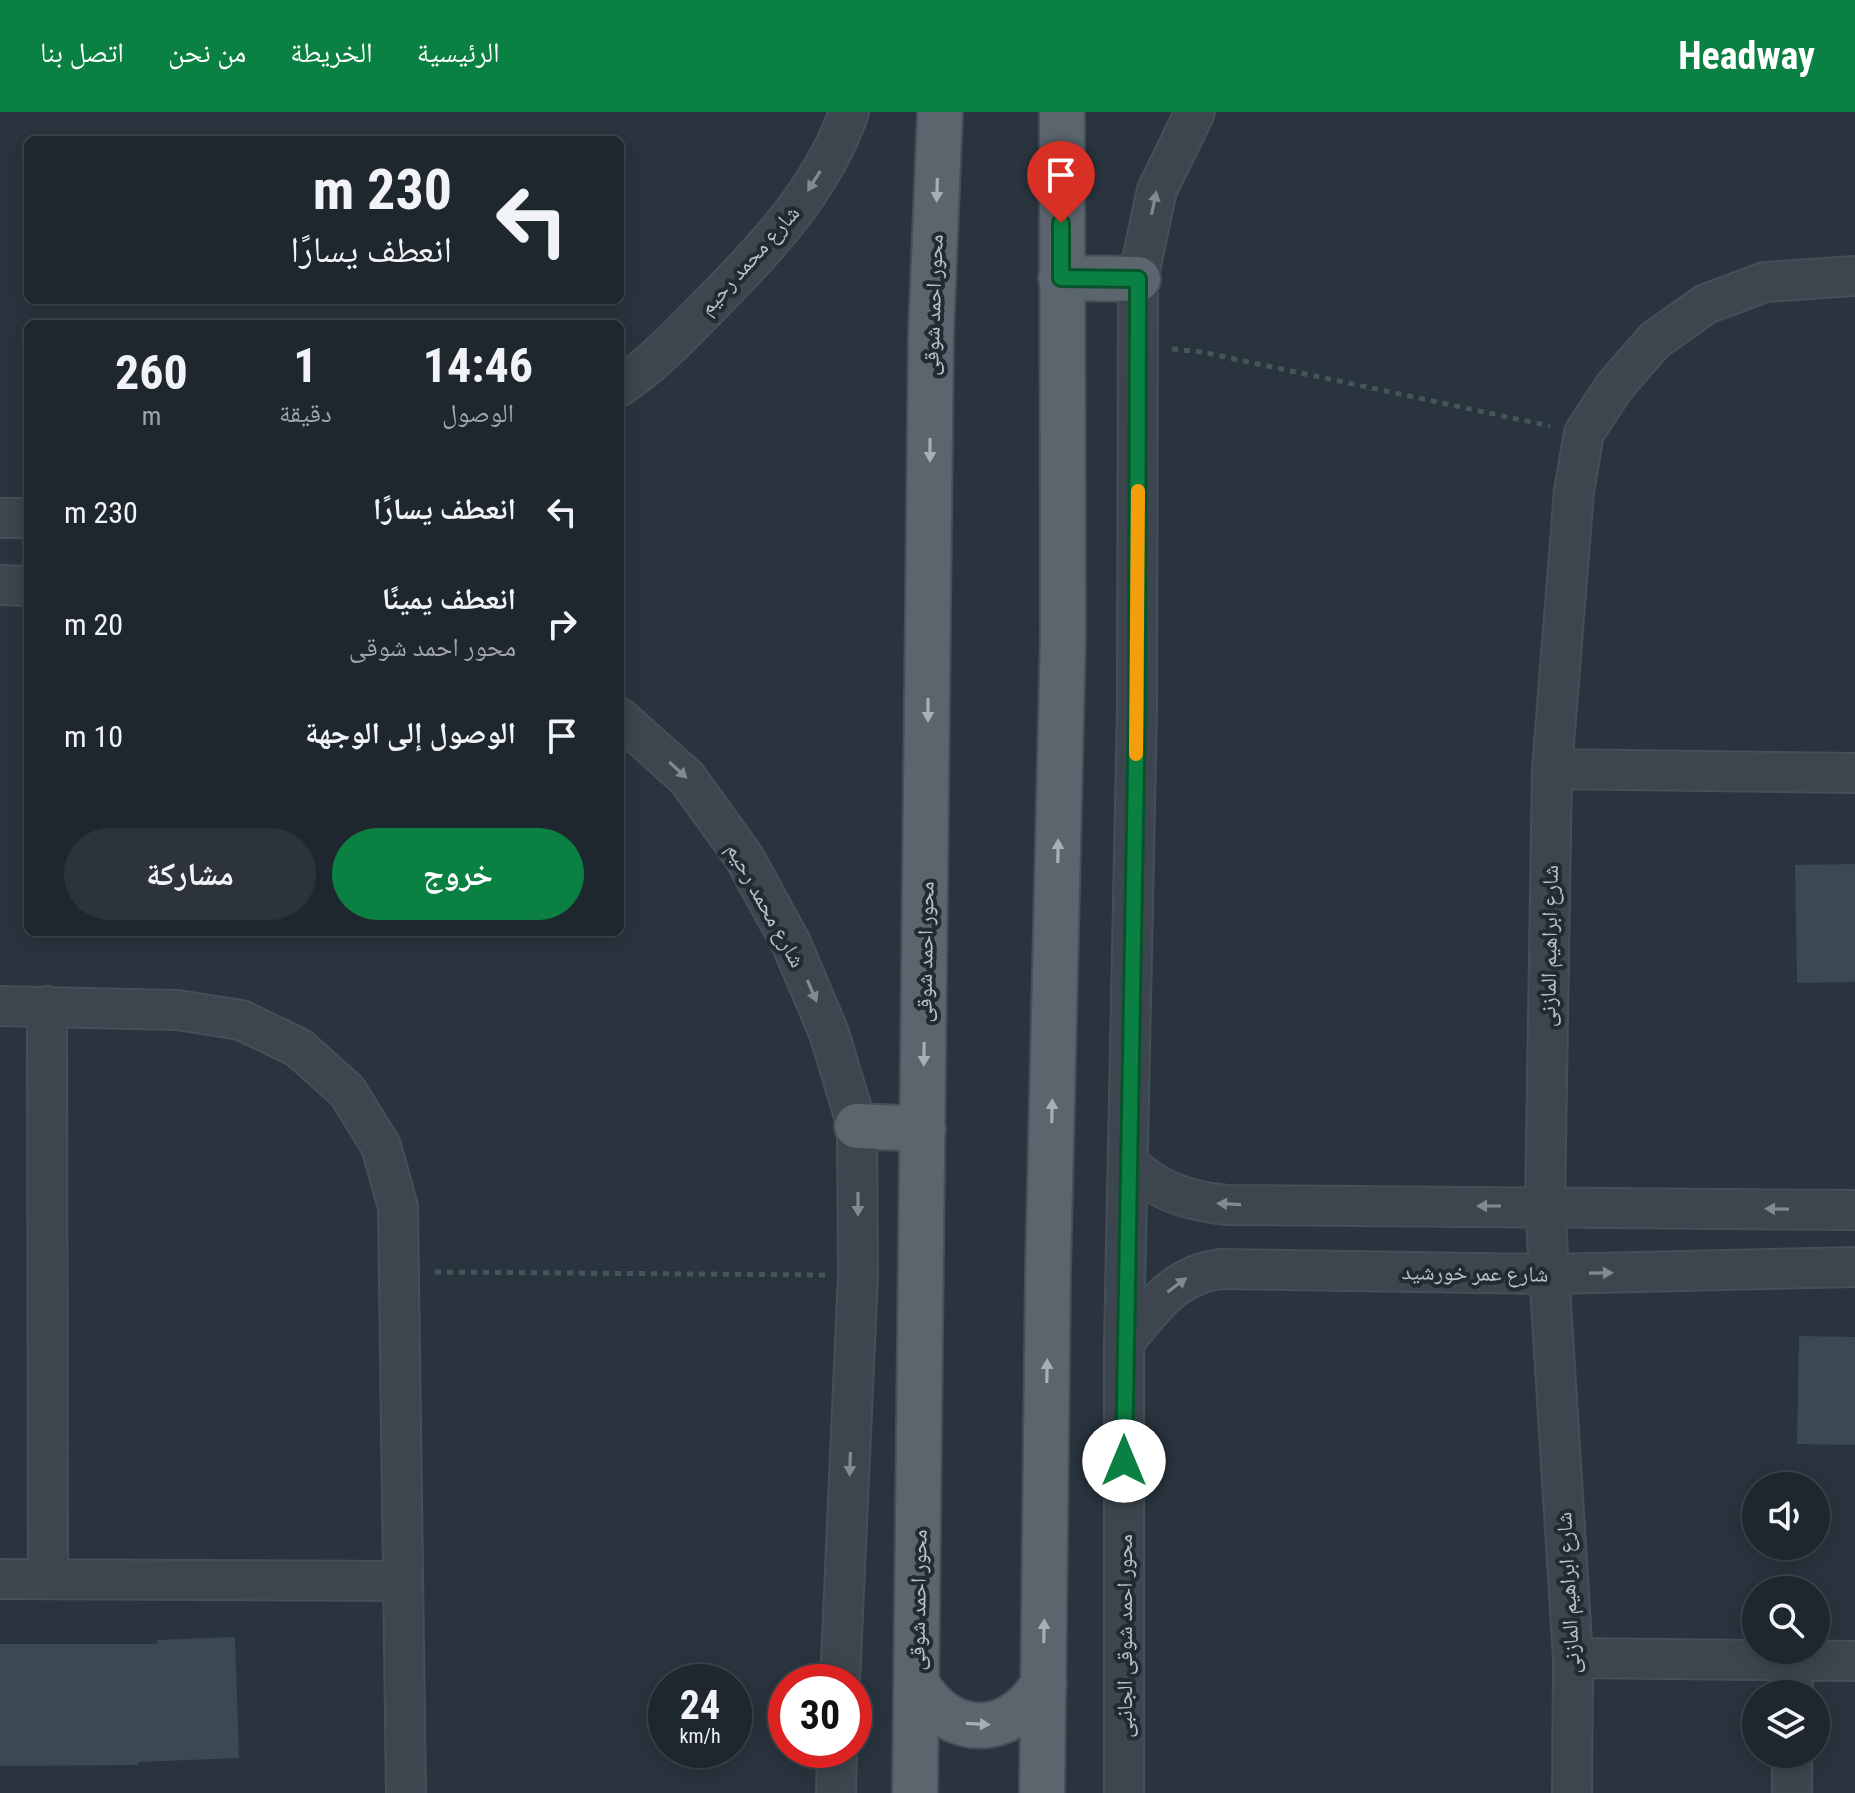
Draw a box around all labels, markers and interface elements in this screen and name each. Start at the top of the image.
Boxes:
text: Headway [1678,34,1815,78]
text: اتصل بنا [40,36,124,69]
text: من نحن [168,36,246,69]
text: الخريطة [290,36,373,69]
text: الرئيسية [417,36,500,69]
pin [1027,141,1095,223]
icon: arrive [1039,153,1083,197]
text: 230 m [313,157,452,223]
icon: left [480,168,584,272]
one-way arrow [807,171,822,192]
one-way arrow [930,178,943,203]
one-way arrow [1148,190,1161,215]
street label: شارع محمد رحيم [693,200,806,321]
text: انعطف يسارًا [291,229,452,271]
street label: محور احمد شوقى [918,234,949,376]
text: 1 [293,337,317,394]
text: 14:46 [423,337,533,394]
text: 260 [115,344,188,401]
text: دقيقة [279,398,332,428]
text: الوصول [442,398,514,428]
text: m [142,401,161,431]
one-way arrow [924,438,936,463]
icon: left [540,490,584,534]
text: انعطف يسارًا [373,491,516,526]
text: 230 m [64,495,138,530]
text: انعطف يمينًا [382,581,516,616]
icon: right [540,602,584,646]
text: 20 m [64,607,123,642]
text: محور احمد شوقى [349,632,516,662]
one-way arrow [922,698,934,723]
icon: arrive [540,714,584,758]
text: الوصول إلى الوجهة [305,715,516,750]
text: 10 m [64,719,123,754]
one-way arrow [668,760,687,778]
button: مشاركة [64,828,316,920]
button: خروج [332,828,584,920]
one-way arrow [1052,838,1065,863]
street label: شارع محمد رحيم [720,839,810,972]
street label: شارع ابراهيم المازنى [1535,865,1565,1027]
street label: محور احمد شوقى [911,881,940,1023]
one-way arrow [805,979,818,1003]
one-way arrow [918,1042,930,1067]
one-way arrow [1046,1098,1058,1123]
one-way arrow [851,1192,864,1217]
one-way arrow [1216,1198,1241,1211]
one-way arrow [1476,1200,1501,1212]
one-way arrow [1764,1203,1789,1215]
street label: شارع عمر خورشيد [1401,1259,1549,1288]
one-way arrow [1589,1267,1614,1279]
one-way arrow [1167,1278,1187,1294]
one-way arrow [1041,1358,1053,1383]
position arrow [1082,1419,1166,1503]
one-way arrow [843,1452,856,1477]
map controls [1742,1472,1830,1768]
button: sound [1742,1472,1830,1560]
street label: شارع ابراهيم المازنى [1551,1511,1587,1675]
street label: محور احمد شوقى [904,1529,933,1671]
street label: محور احمد شوقى الجانبى [1112,1534,1138,1738]
button: search [1742,1576,1830,1664]
one-way arrow [1038,1618,1050,1643]
speed limit sign: 30 [768,1664,872,1768]
button: layers [1742,1680,1830,1768]
text: 24 [680,1682,720,1729]
one-way arrow [966,1717,991,1730]
text: km/h [679,1724,721,1748]

